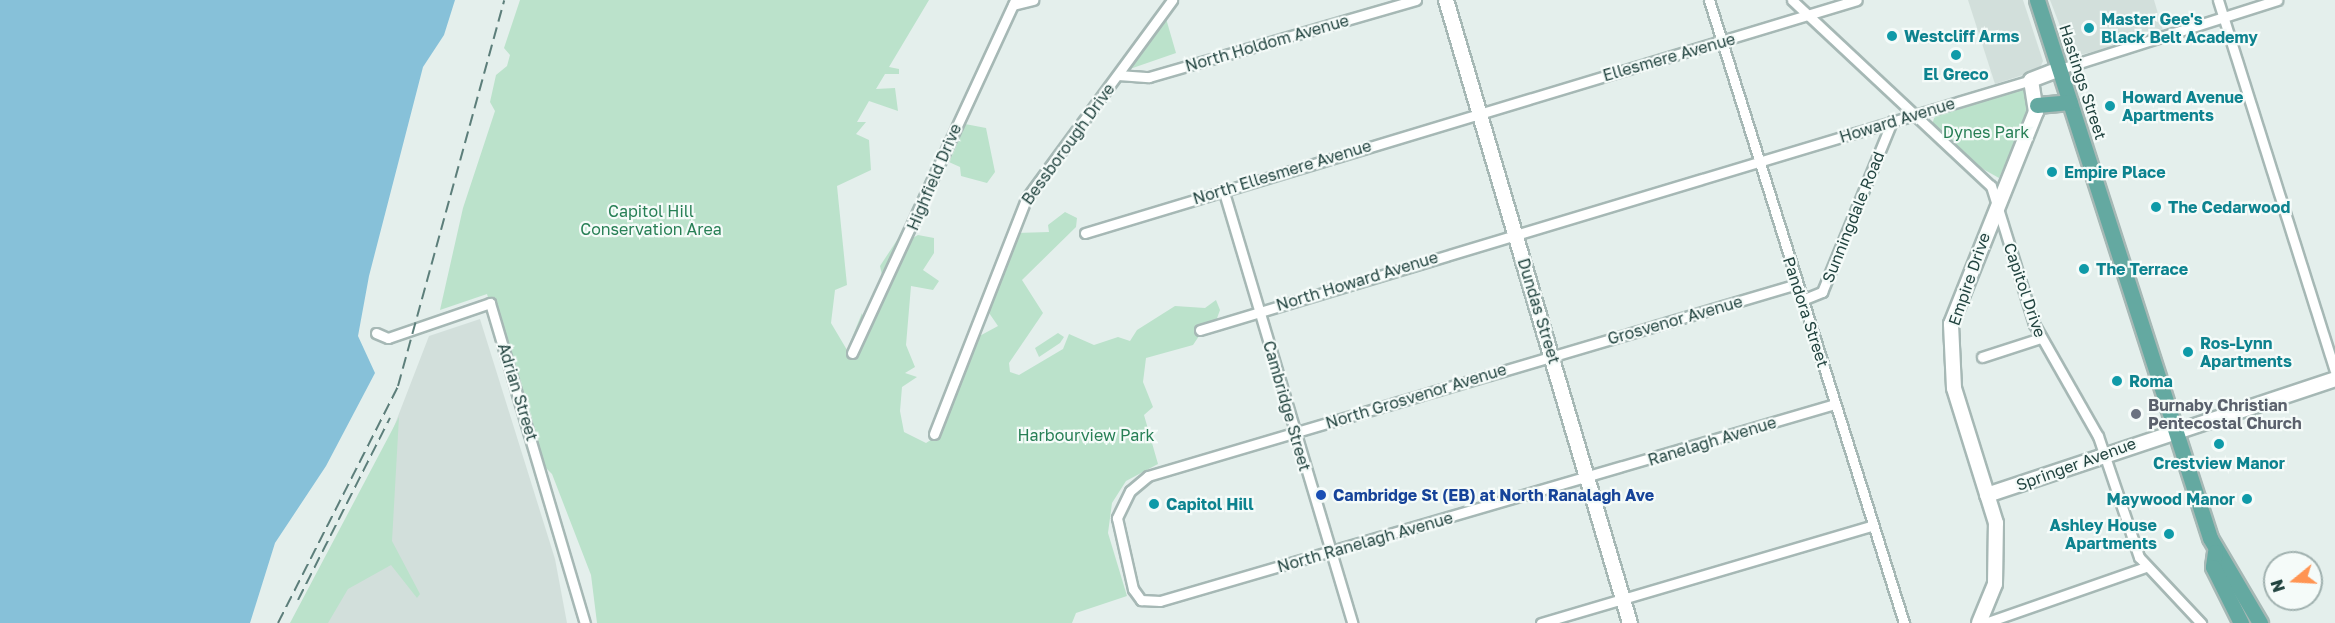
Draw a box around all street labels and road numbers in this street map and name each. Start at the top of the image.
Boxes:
street label: North Holdom Avenue [1183,10,1351,76]
street label: Hastings Street [2055,22,2111,142]
street label: Ellesmere Avenue [1601,29,1737,85]
street label: Bessborough Drive [1018,80,1118,208]
street label: Howard Avenue [1837,93,1957,147]
street label: Highfield Drive [903,121,965,233]
street label: North Ellesmere Avenue [1191,136,1373,208]
street label: Sunningdale Road [1818,149,1888,285]
street label: Empire Drive [1944,230,1994,328]
street label: Capitol Drive [2000,240,2050,340]
street label: North Howard Avenue [1274,247,1440,315]
street label: Pandora Street [1779,254,1833,370]
street label: Dundas Street [1514,256,1564,366]
street label: Grosvenor Avenue [1605,292,1745,348]
street label: Cambridge Street [1259,339,1315,473]
street label: Adrian Street [494,341,542,443]
street label: North Grosvenor Avenue [1323,359,1509,433]
street label: Ranelagh Avenue [1646,412,1778,470]
street label: Springer Avenue [2013,433,2139,495]
street label: North Ranelagh Avenue [1275,508,1455,576]

